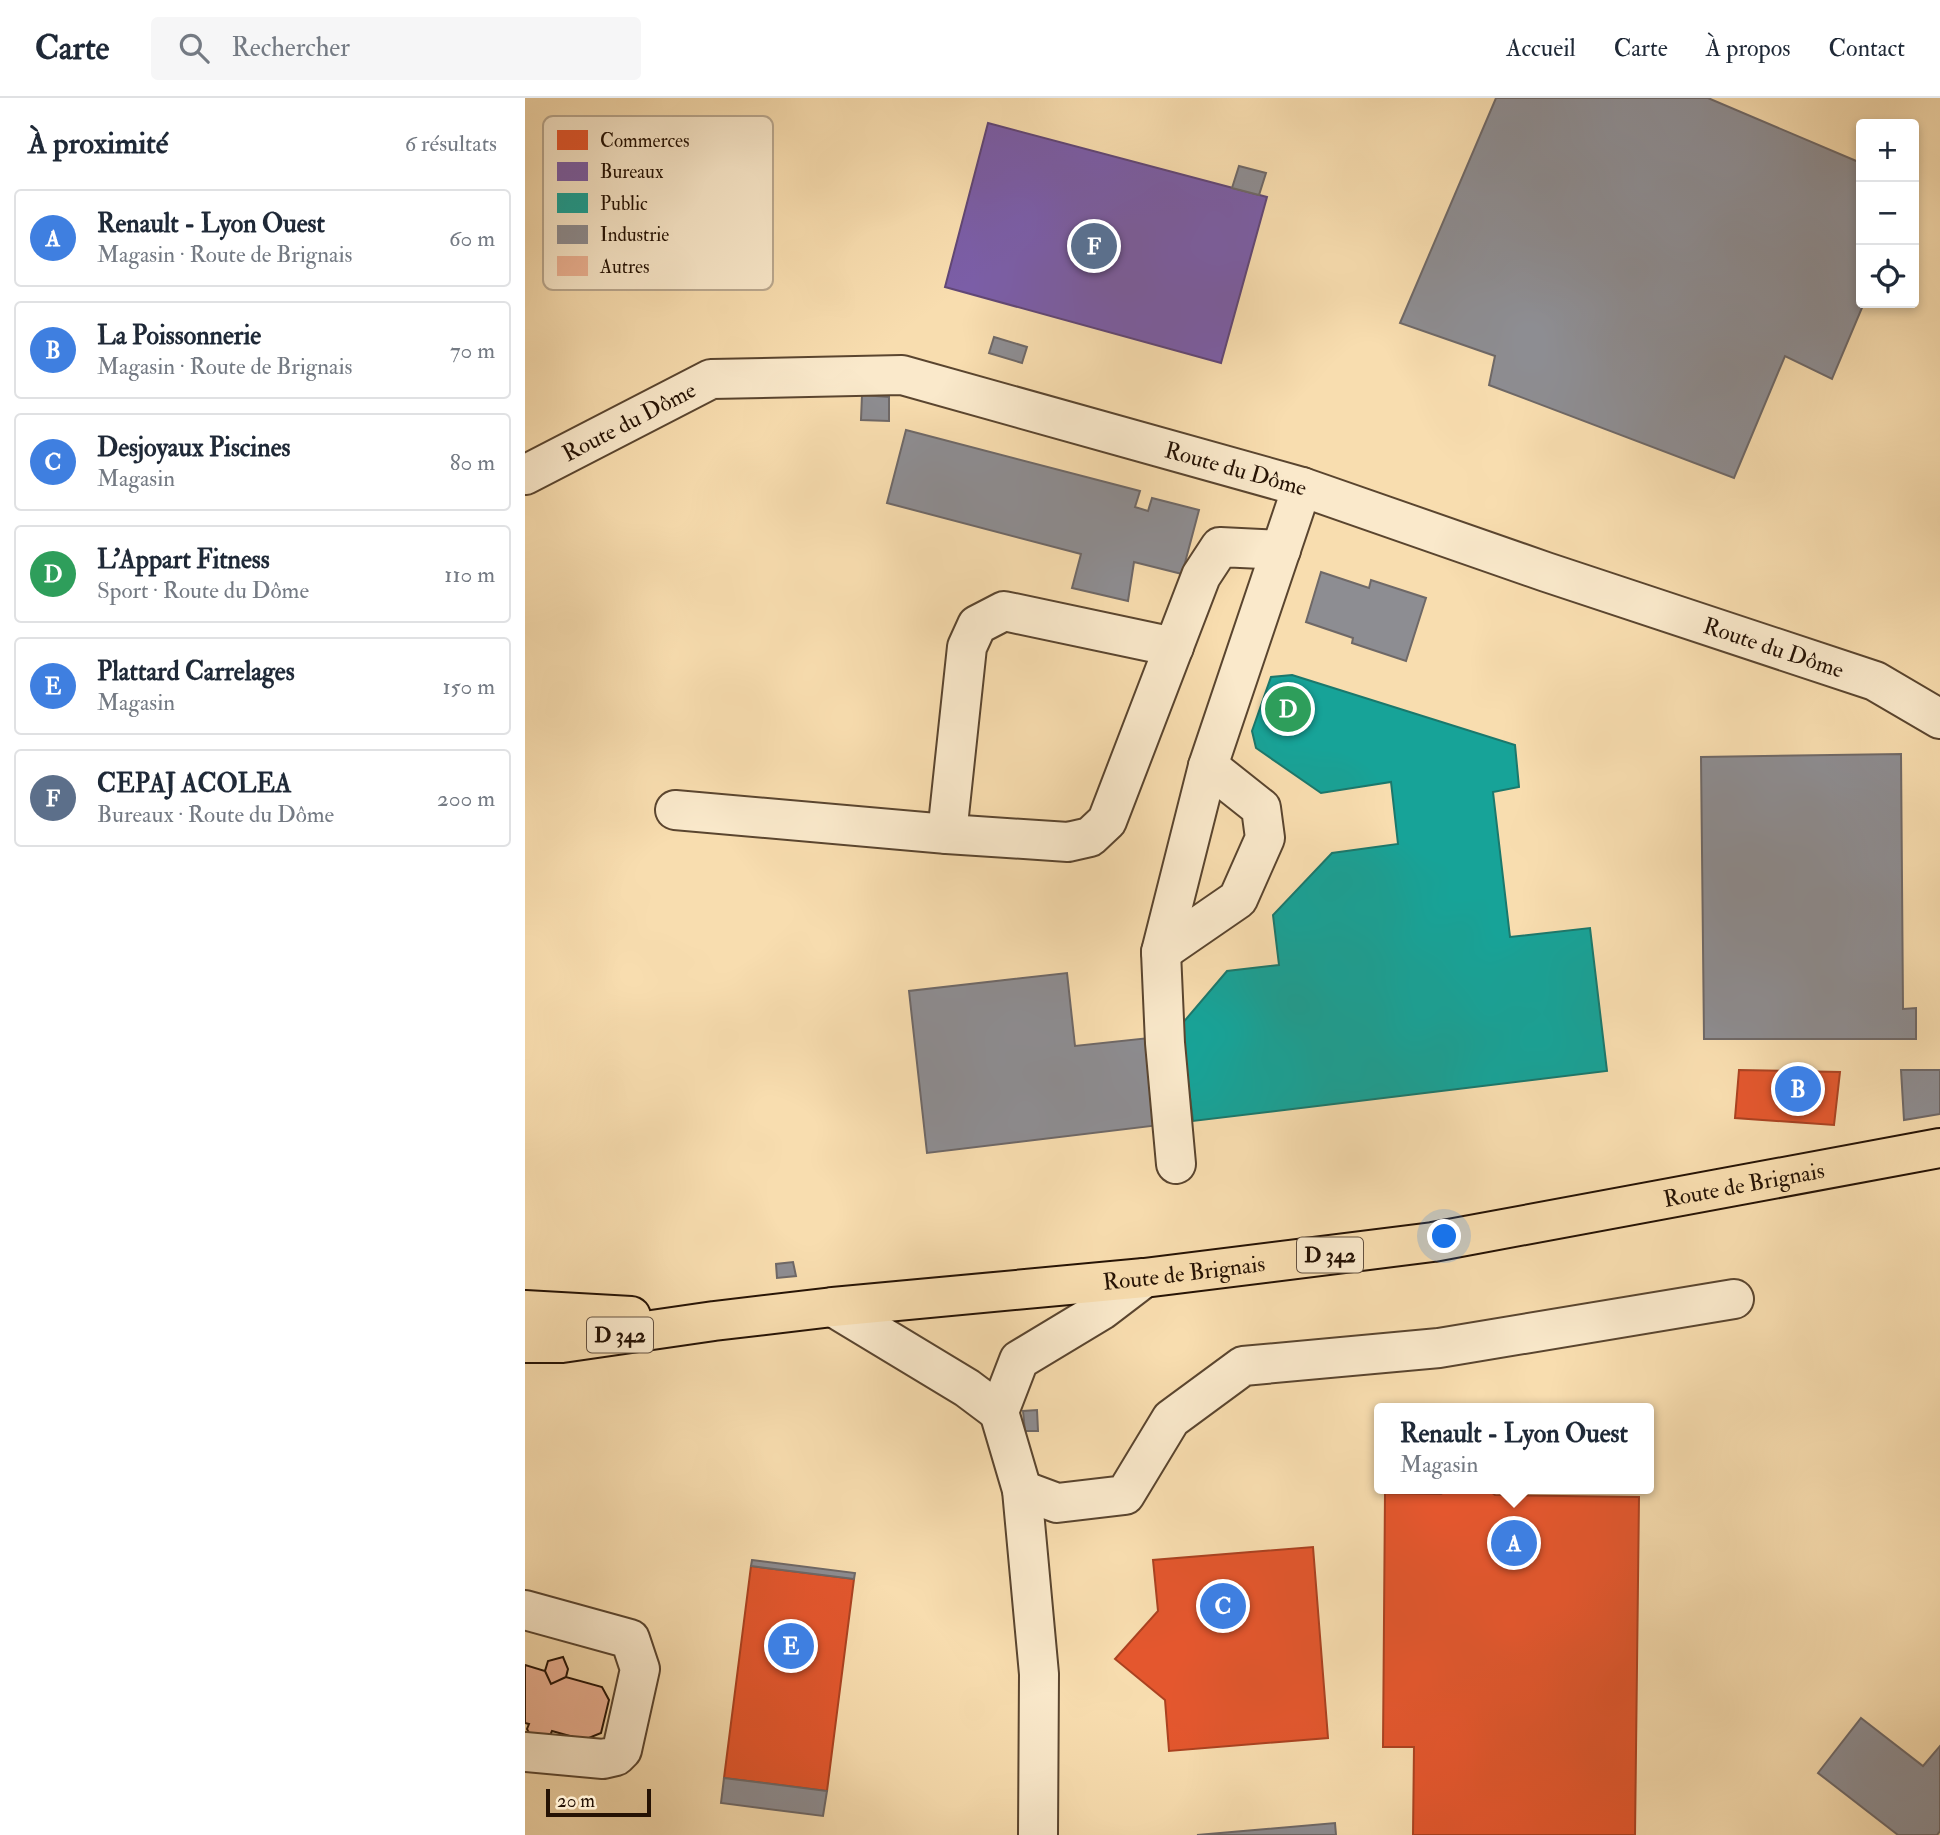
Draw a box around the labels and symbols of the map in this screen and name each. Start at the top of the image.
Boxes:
legend [543,116,773,290]
text: Commerces [600,129,690,153]
text: Bureaux [600,160,664,184]
text: Public [600,192,648,216]
pin: F [1071,220,1117,272]
text: Industrie [600,223,669,247]
text: Autres [599,255,649,279]
street label: Route du Dôme [558,375,701,468]
street label: Route du Dôme [1161,435,1310,503]
street label: Route du Dôme [1700,611,1848,685]
pin: D [1265,683,1311,735]
pin: B [1775,1063,1821,1115]
street label: Route de Brignais [1661,1156,1827,1214]
your location [1427,1219,1461,1253]
road number: D 342 [1297,1238,1363,1272]
street label: Route de Brignais [1102,1249,1267,1297]
road number: D 342 [587,1318,653,1352]
pin: A [1491,1517,1537,1569]
pin: C [1200,1580,1246,1632]
pin: E [768,1620,814,1672]
scale bar [546,1786,651,1818]

